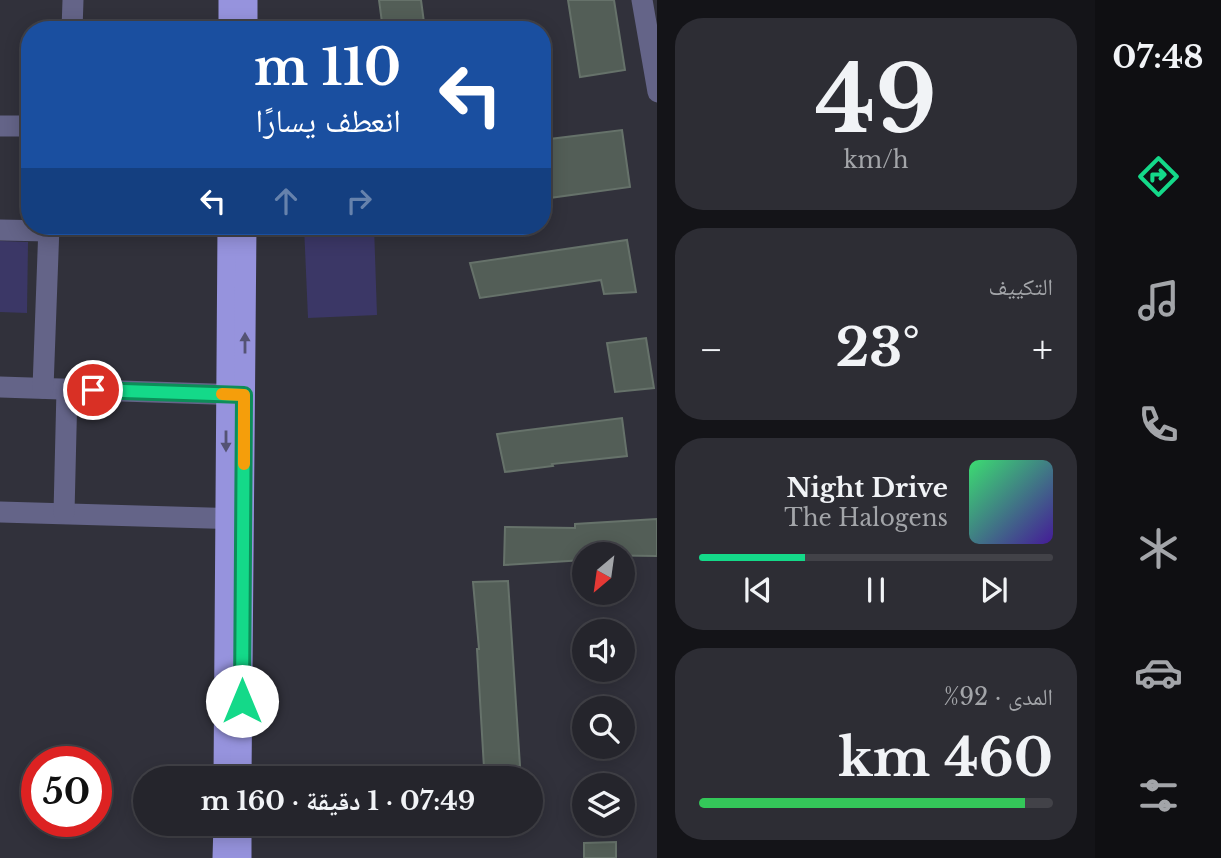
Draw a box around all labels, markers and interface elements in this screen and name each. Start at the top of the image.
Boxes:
text: 110 m [254,37,401,98]
text: 07:48 [1112,37,1204,77]
text: 49 [815,44,937,157]
icon: left [425,49,516,140]
text: انعطف يسارًا [256,101,401,141]
text: km/h [843,146,909,174]
icon: directions [1134,152,1183,201]
icon: left [194,182,232,220]
icon: ahead [267,182,305,220]
icon: right [340,182,378,220]
text: التكييف [988,273,1053,301]
icon: music [1134,276,1183,325]
text: 23° [835,316,920,380]
text: − [699,326,723,373]
text: + [1032,326,1053,373]
one-way arrow [239,332,251,354]
pin [63,360,123,420]
icon: arrive [74,371,112,409]
icon: phone [1134,400,1183,449]
one-way arrow [220,430,232,452]
text: Night Drive [786,472,948,504]
text: The Halogens [784,504,948,532]
icon: climate [1134,524,1183,573]
north arrow [572,542,635,606]
map controls [572,542,635,836]
icon: previous [739,571,777,609]
icon: pause [857,571,895,609]
icon: next [975,571,1013,609]
button: sound [572,619,635,682]
icon: car [1134,648,1183,697]
position arrow [205,664,279,738]
text: المدى · 92% [944,683,1053,711]
button: search [572,696,635,759]
text: 460 km [838,726,1053,790]
speed limit sign: 50 [21,746,112,837]
icon: filters [1134,771,1183,820]
button: layers [572,773,635,836]
text: 07:49 · 1 دقيقة · 160 m [201,785,475,817]

